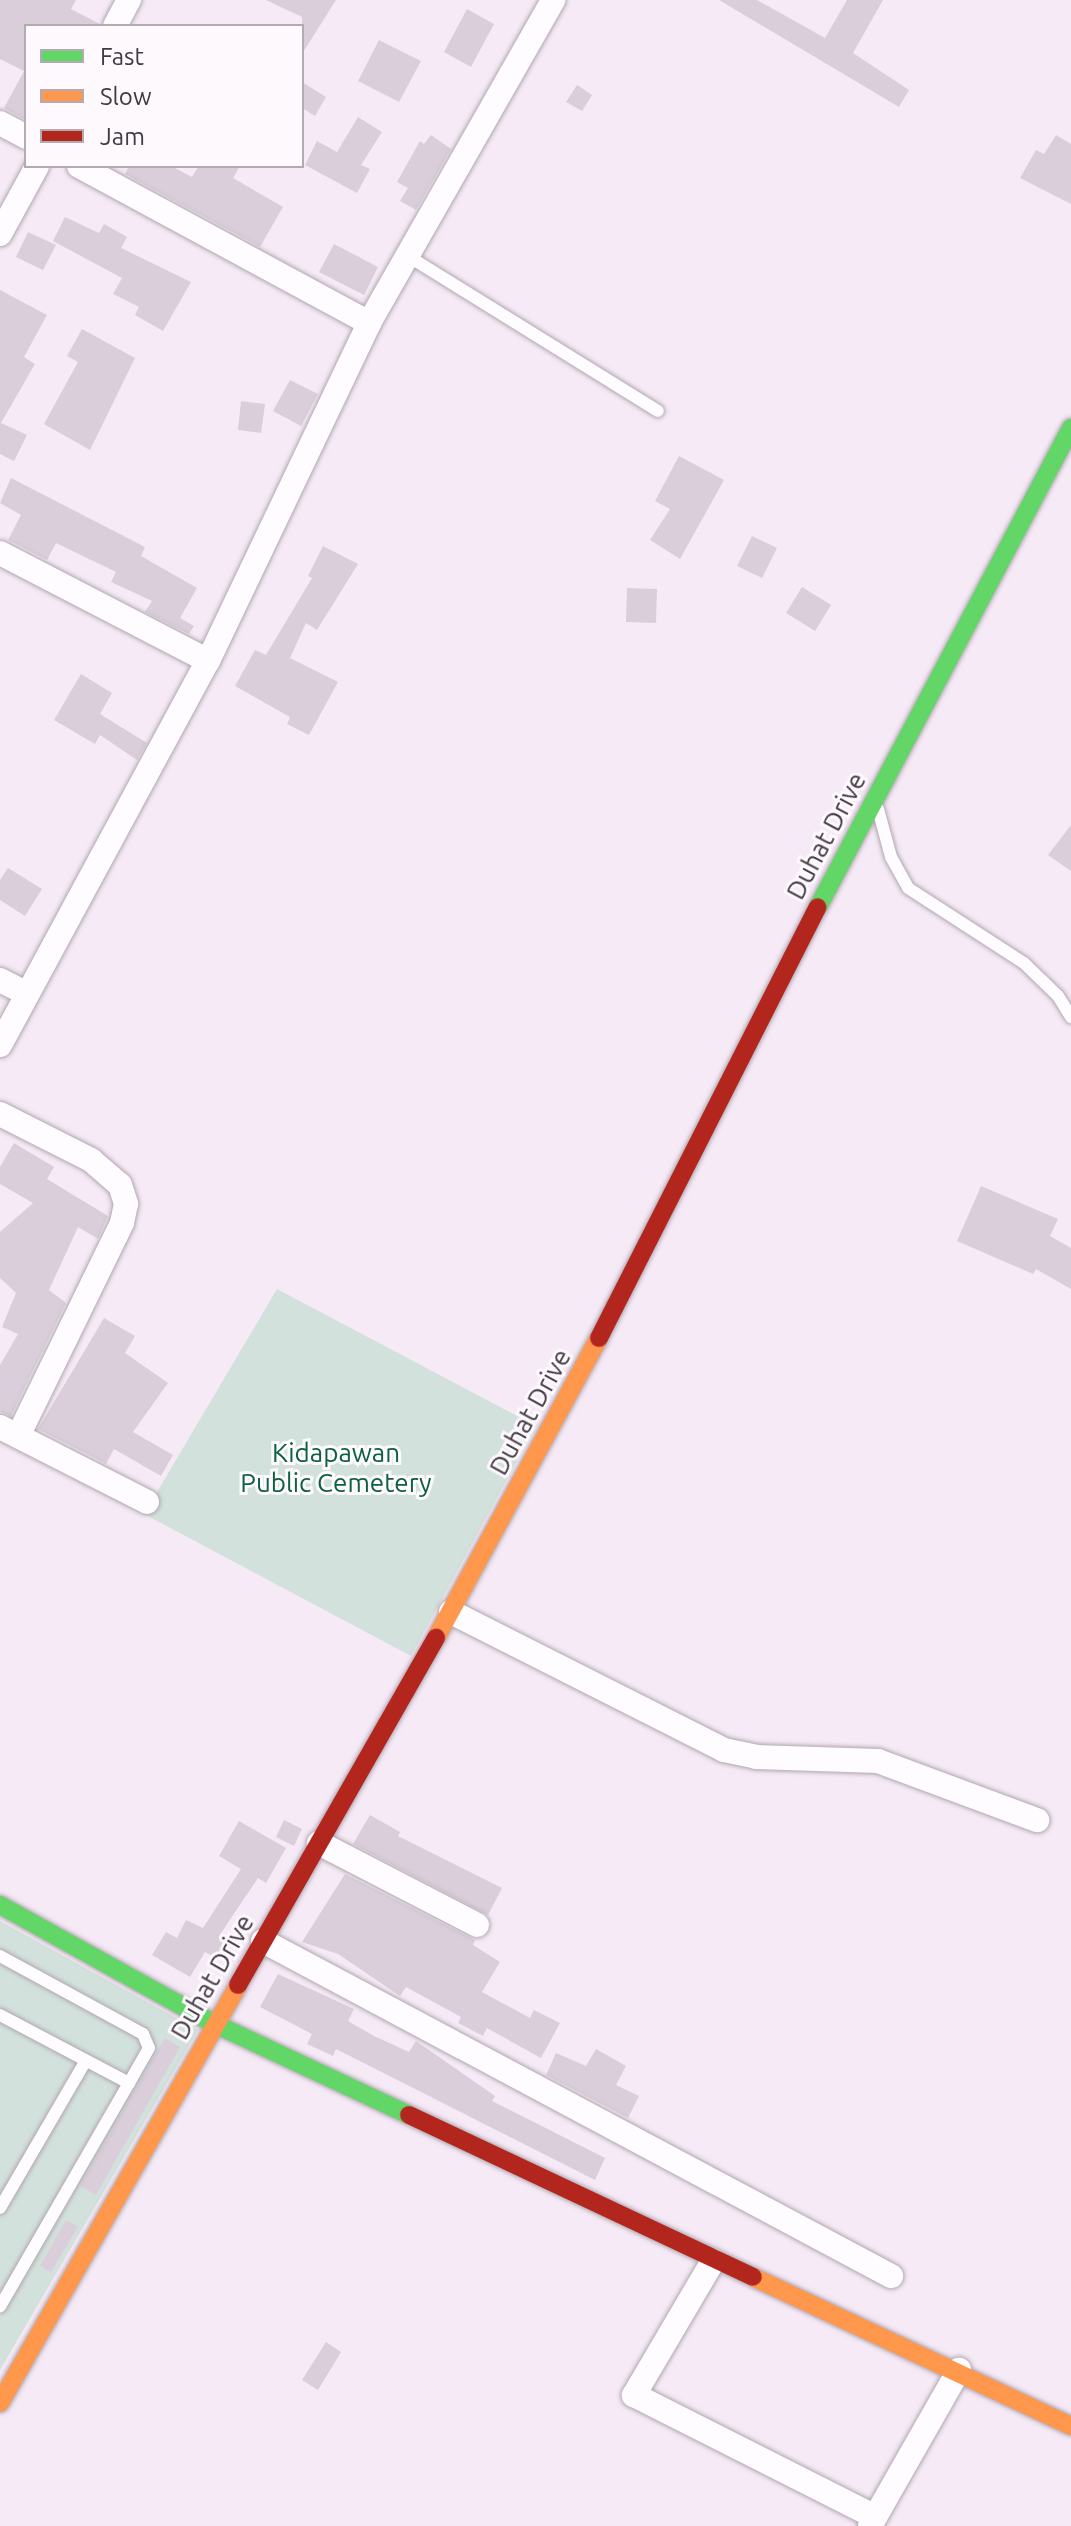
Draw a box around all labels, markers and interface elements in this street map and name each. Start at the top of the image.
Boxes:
legend [24,24,304,168]
text: Fast [100,43,144,70]
text: Slow [100,83,152,110]
text: Jam [100,123,145,150]
street label: Duhat Drive [780,767,872,905]
street label: Duhat Drive [483,1344,577,1480]
park label: Kidapawan Public Cemetery [240,1437,432,1498]
street label: Duhat Drive [164,1909,260,2045]

